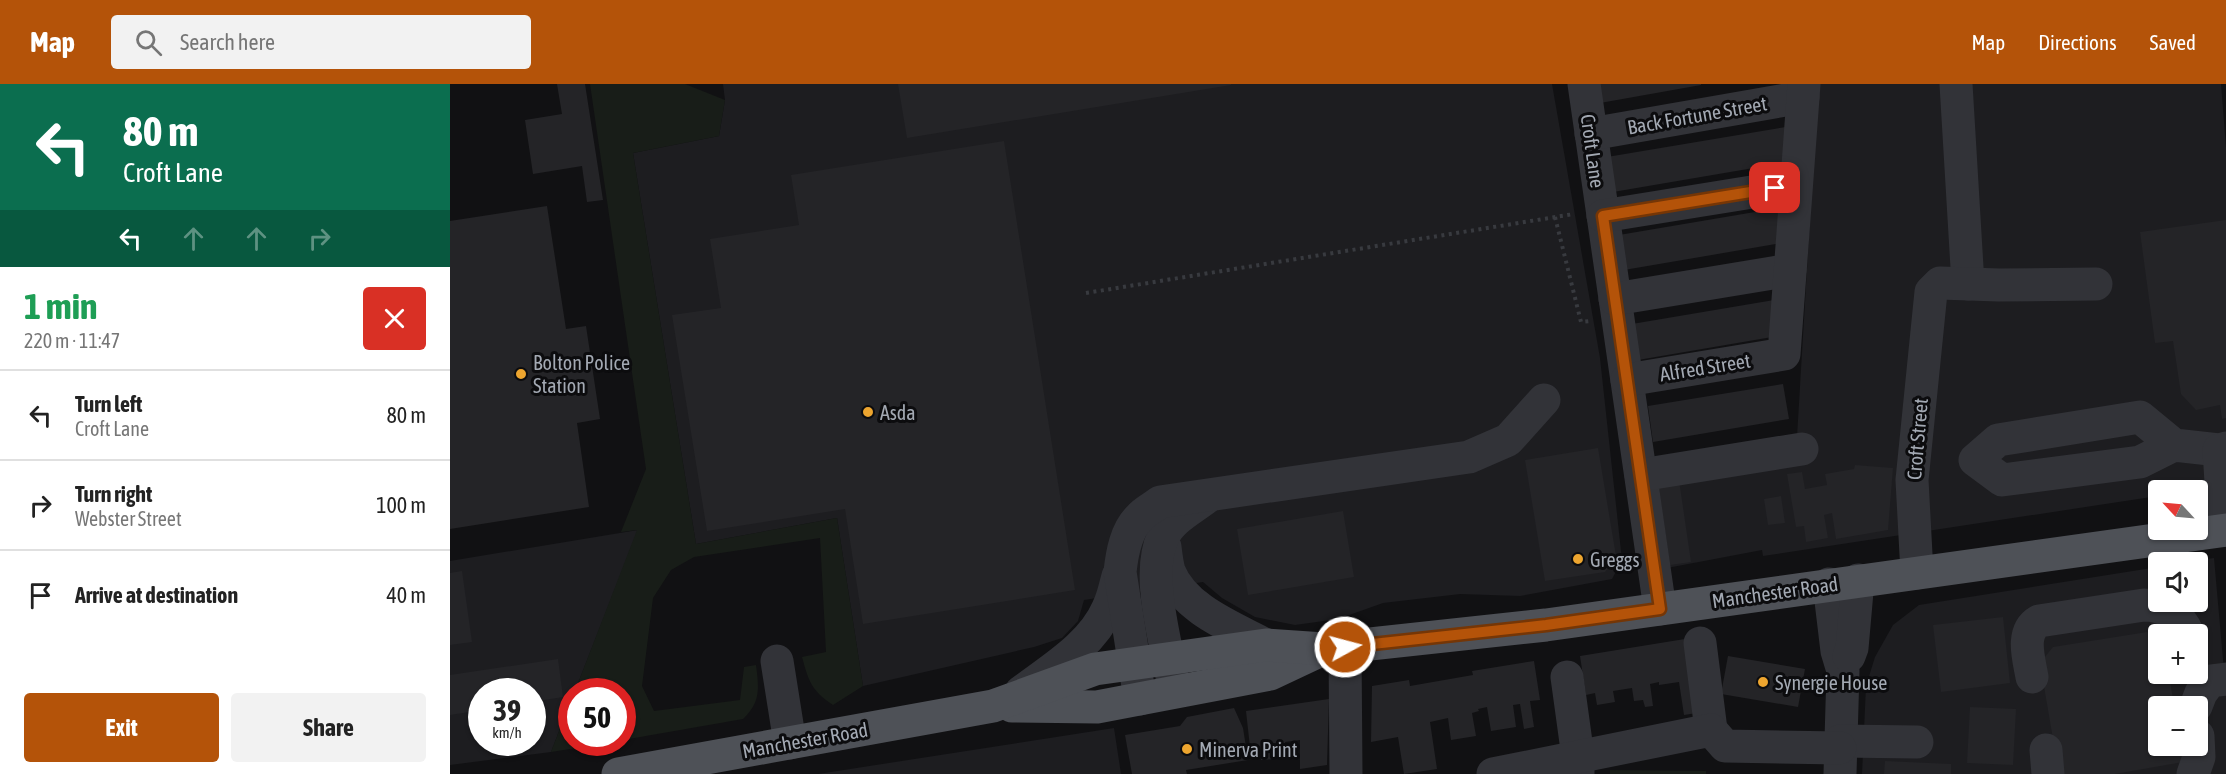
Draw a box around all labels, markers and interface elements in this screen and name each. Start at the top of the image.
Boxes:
search box [111,15,531,69]
text: Map [30,26,75,58]
icon: search [132,26,165,59]
text: Search here [180,29,275,55]
text: Map [1971,30,2005,54]
text: Directions [2038,30,2117,54]
text: Saved [2150,30,2196,54]
street label: Back Fortune Street [1625,91,1769,139]
text: 80 m [123,107,198,155]
icon: left [24,108,102,186]
street label: Croft Lane [1576,113,1610,189]
text: Croft Lane [123,157,223,188]
pin [1749,162,1800,213]
icon: arrive [1758,171,1791,204]
icon: left [114,222,147,255]
icon: ahead [177,222,210,255]
icon: ahead [240,222,273,255]
icon: right [303,222,336,255]
text: 1 min [24,285,98,327]
button: close [363,287,426,350]
text: 220 m · 11:47 [24,329,120,352]
street label: Alfred Street [1658,348,1752,386]
place label: Bolton Police Station [533,351,630,397]
marker: Bolton Police Station [514,367,528,381]
text: Turn left [75,391,142,417]
street label: Croft Street [1902,397,1932,481]
icon: left [24,399,57,432]
place label: Asda [880,401,916,424]
text: 80 m [386,402,426,428]
marker: Asda [861,405,875,419]
text: Croft Lane [75,417,149,440]
north arrow [2148,480,2208,540]
map controls [2148,480,2208,756]
text: Turn right [75,481,152,507]
icon: right [24,489,57,522]
text: 100 m [376,492,426,518]
text: Webster Street [75,507,182,530]
place label: Greggs [1590,548,1639,571]
marker: Greggs [1571,552,1585,566]
button: sound [2148,552,2208,612]
street label: Manchester Road [1710,572,1840,612]
icon: arrive [24,579,57,612]
text: Arrive at destination [75,582,238,608]
text: 40 m [386,582,426,608]
position arrow [1313,615,1377,679]
button: + [2148,624,2208,684]
place label: Synergie House [1775,671,1887,694]
marker: Synergie House [1756,675,1770,689]
speed limit sign: 50 [558,678,636,756]
button: Exit [24,693,219,762]
button: Share [231,693,426,762]
text: 39 [493,693,521,727]
button: − [2148,696,2208,756]
street label: Manchester Road [740,718,870,762]
text: km/h [492,724,522,741]
place label: Minerva Print [1199,738,1298,761]
marker: Minerva Print [1180,742,1194,756]

